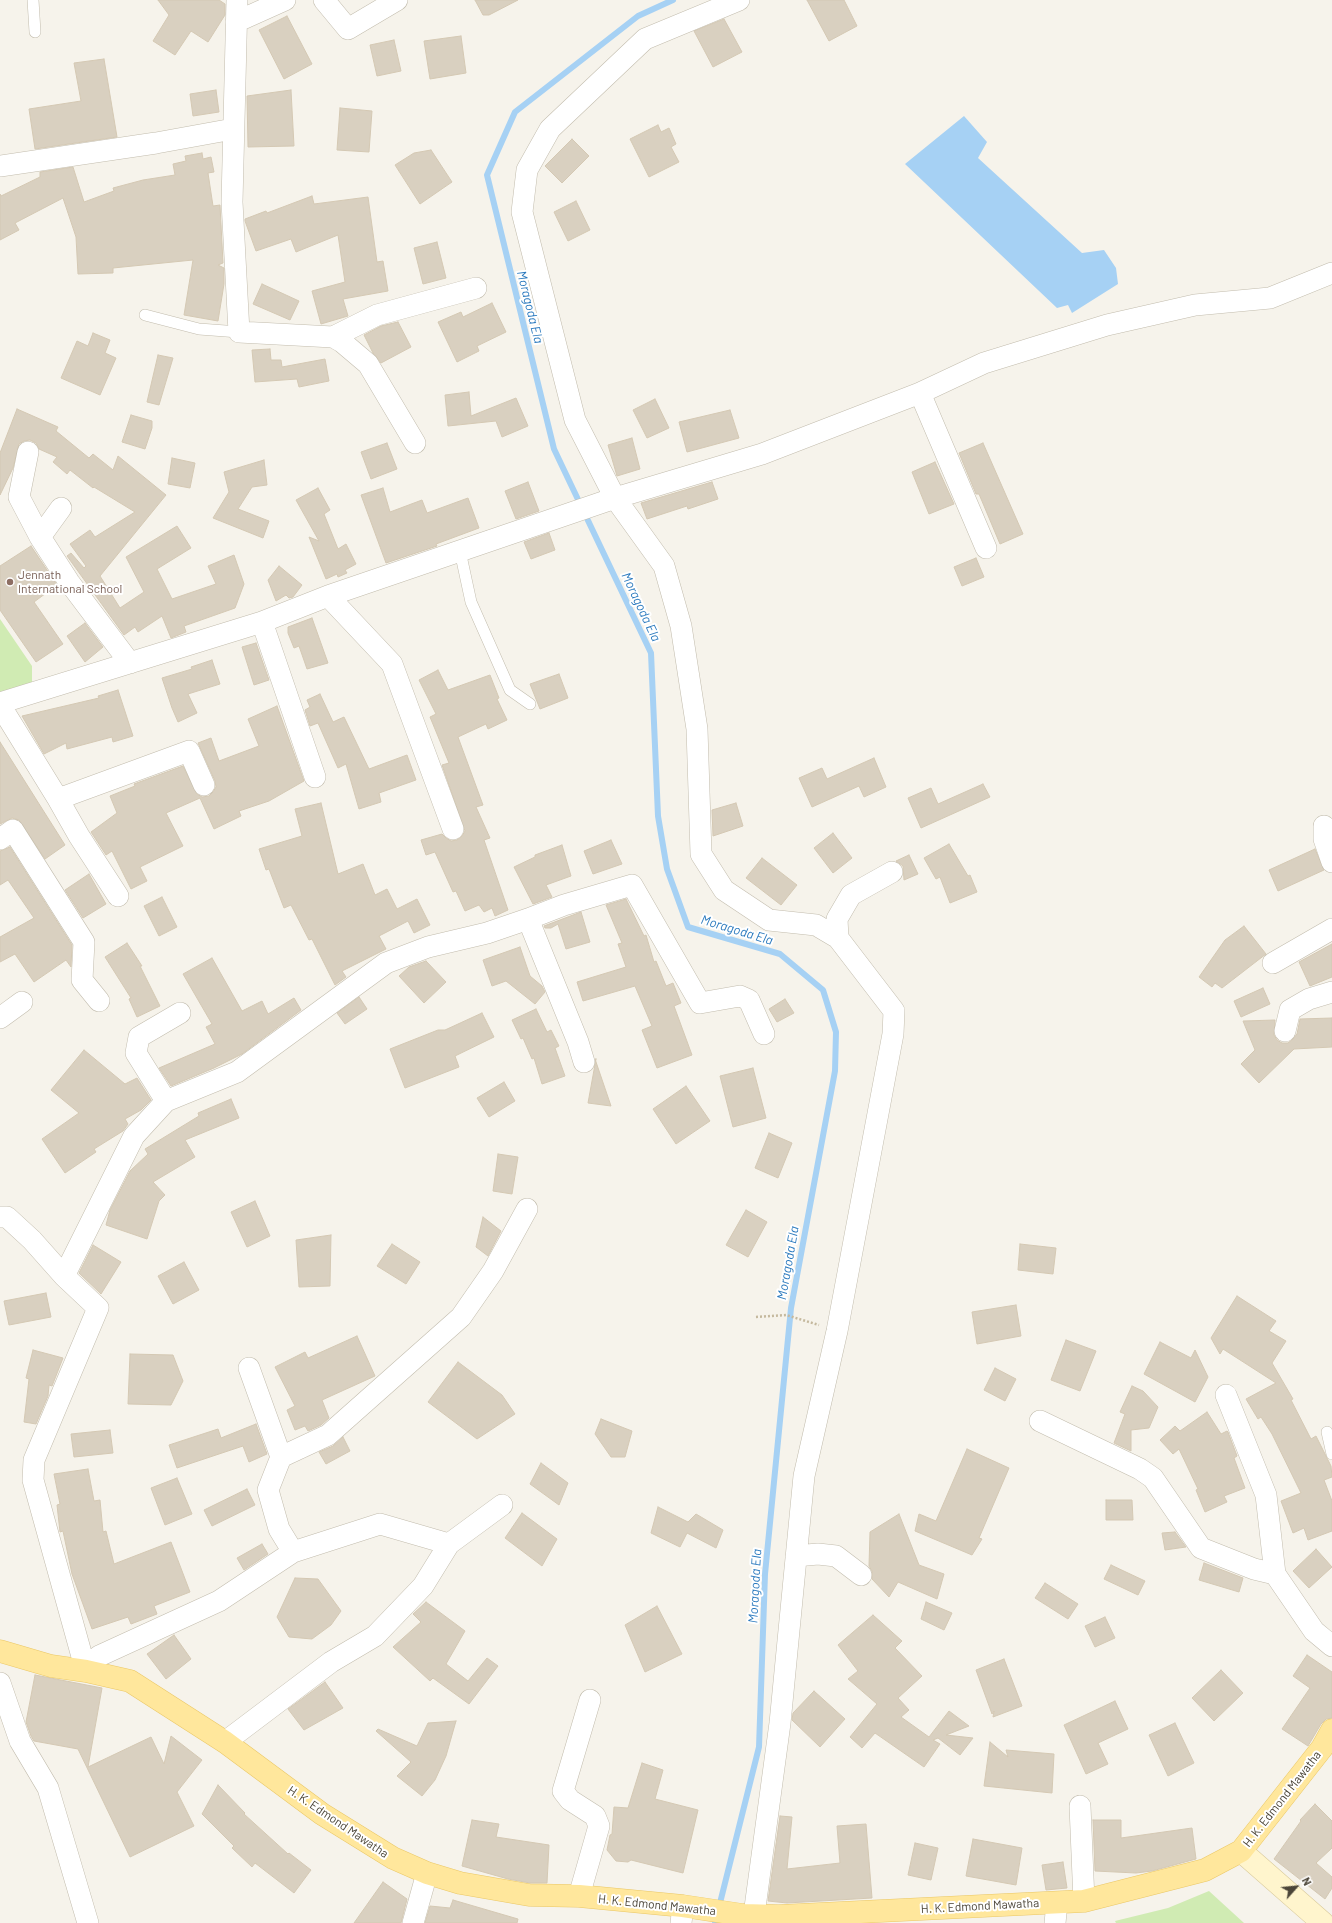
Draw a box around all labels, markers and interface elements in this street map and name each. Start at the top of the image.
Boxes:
water label: Moragoda Ela [513,269,547,345]
place label: Jennath International School [18,568,122,596]
water label: Moragoda Ela [618,570,664,644]
marker: Jennath International School [5,577,15,587]
water label: Moragoda Ela [699,912,775,948]
water label: Moragoda Ela [774,1225,802,1301]
water label: Moragoda Ela [745,1548,765,1624]
street label: H. K. Edmond Mawatha [1240,1748,1324,1850]
street label: H. K. Edmond Mawatha [285,1783,391,1861]
north arrow [1276,1867,1316,1907]
text: N [1300,1875,1315,1888]
street label: H. K. Edmond Mawatha [597,1892,717,1918]
street label: H. K. Edmond Mawatha [921,1896,1039,1916]

